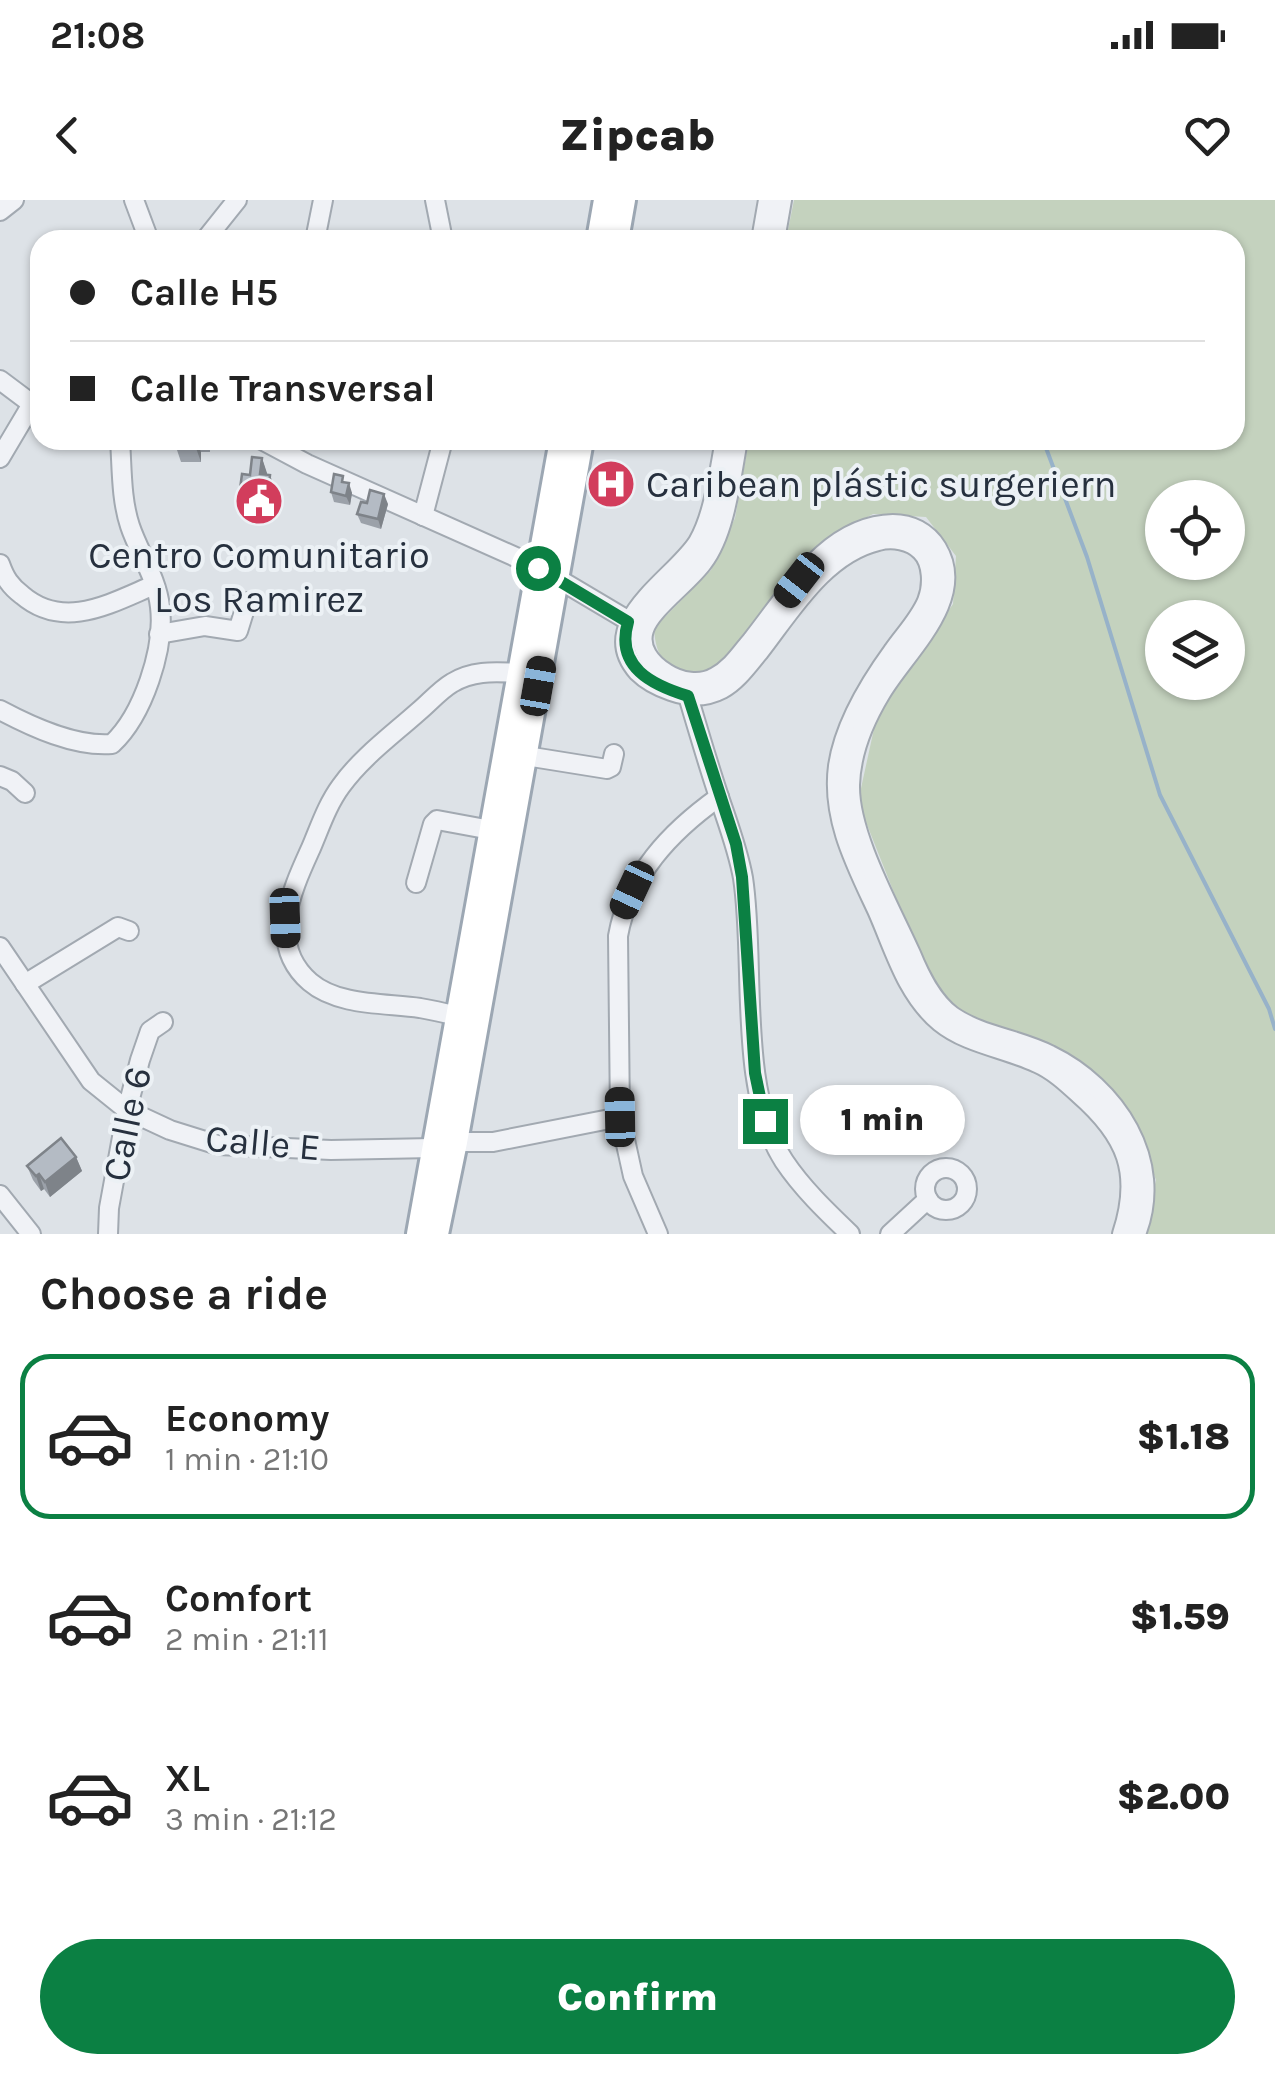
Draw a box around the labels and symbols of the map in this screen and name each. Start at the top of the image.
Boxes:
hospital icon: Caribean plástic surgeriern [585,458,637,510]
place label: Caribean plástic surgeriern [646,462,1116,507]
public building icon: Centro Comunitario Los Ramirez [233,475,285,527]
place label: Centro Comunitario Los Ramirez [88,533,430,622]
route start [516,546,561,591]
car [769,547,829,613]
car [518,654,558,718]
car [606,856,658,924]
car [269,887,301,949]
street label: Calle 6 [93,1063,161,1185]
callout: 1 min [800,1086,965,1156]
car [604,1087,636,1147]
route end [743,1099,788,1144]
street label: Calle E [204,1116,322,1170]

